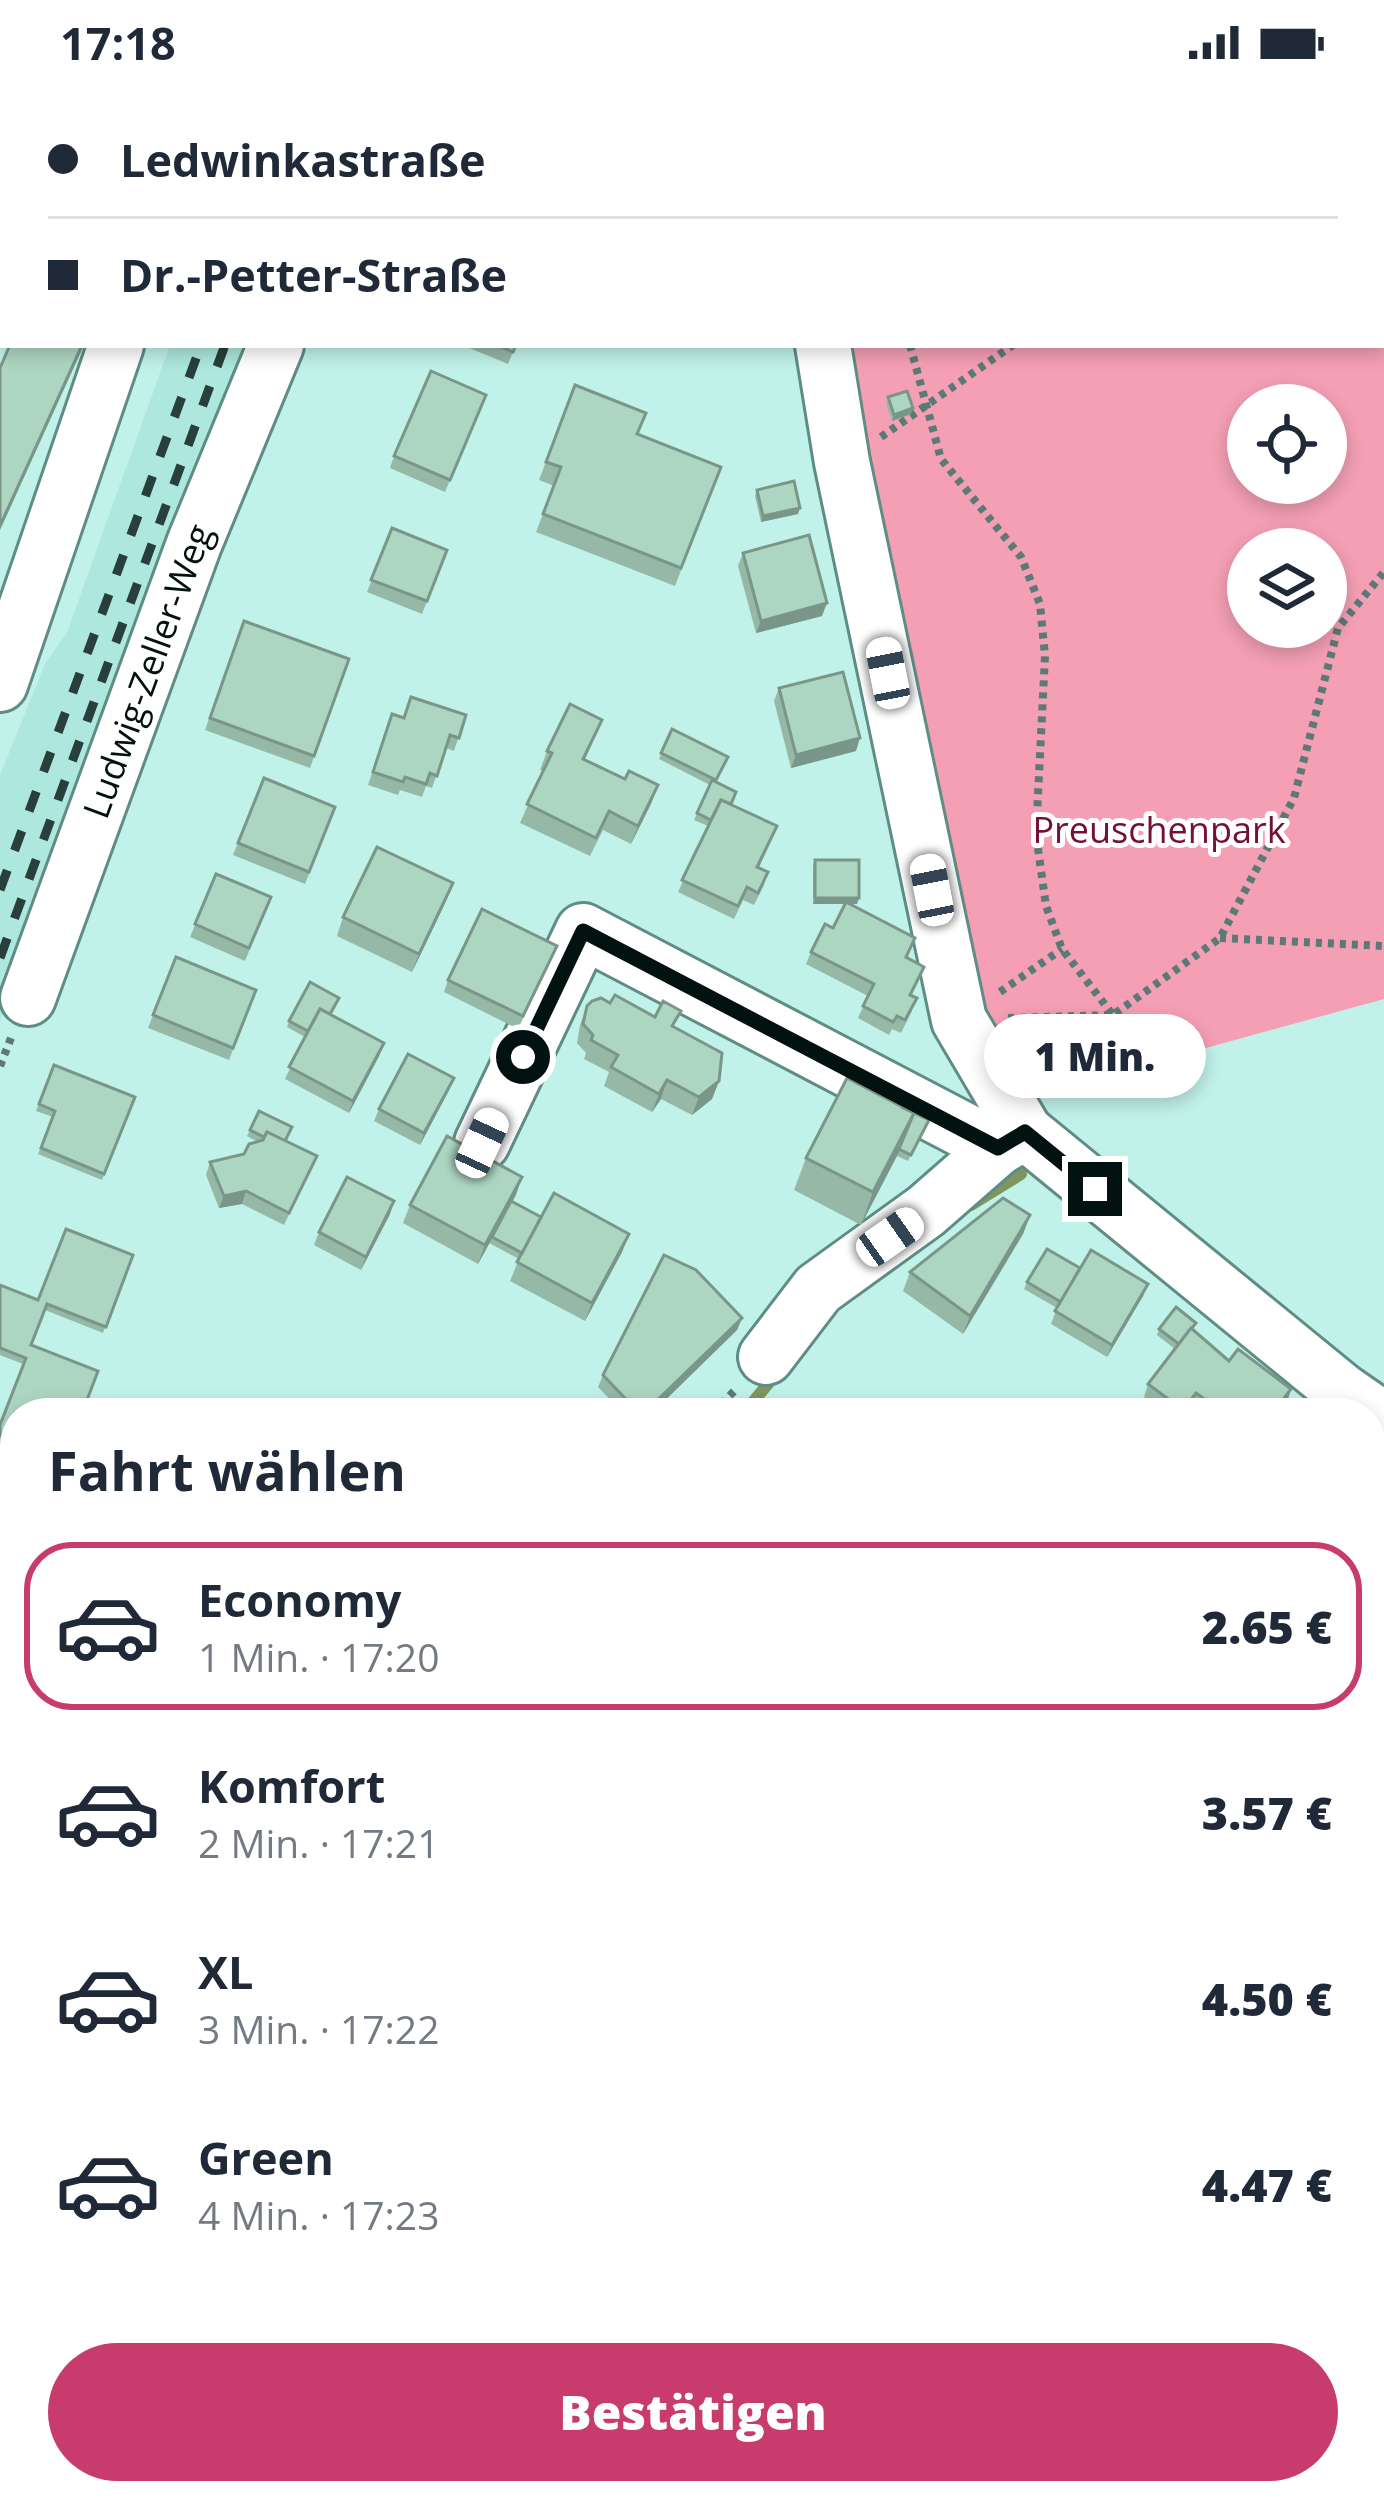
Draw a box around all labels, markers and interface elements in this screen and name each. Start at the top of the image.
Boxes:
text: 17:18 [60,12,176,73]
text: Ledwinkastraße [120,129,486,190]
text: Dr.-Petter-Straße [120,244,507,305]
map controls [1227,384,1347,648]
button: locate [1227,384,1347,504]
street label: Ludwig-Zeller-Weg [71,517,224,825]
button: layers [1227,528,1347,648]
car [863,634,913,712]
park label: Preuschenpark [1032,805,1286,854]
car [907,851,957,929]
callout: 1 Min. [984,1015,1206,1099]
text: 1 Min. [1035,1029,1155,1082]
route start [496,1030,550,1084]
car [450,1103,514,1183]
route end [1068,1162,1122,1216]
car [850,1202,930,1272]
text: Fahrt wählen [48,1433,406,1507]
text: Economy [198,1569,401,1630]
icon: car [54,1572,162,1680]
text: 2.65 € [1202,1596,1332,1657]
text: 1 Min. · 17:20 [198,1630,439,1683]
text: Komfort [198,1755,385,1816]
icon: car [54,1758,162,1866]
text: 3.57 € [1202,1782,1332,1843]
text: 2 Min. · 17:21 [198,1816,439,1869]
text: XL [198,1941,253,2002]
icon: car [54,1944,162,2052]
text: 4.50 € [1202,1968,1332,2029]
text: 3 Min. · 17:22 [198,2002,439,2055]
text: Green [198,2127,334,2188]
icon: car [54,2130,162,2238]
text: 4.47 € [1202,2154,1332,2215]
text: 4 Min. · 17:23 [198,2188,439,2241]
button: Bestätigen [48,2343,1338,2481]

